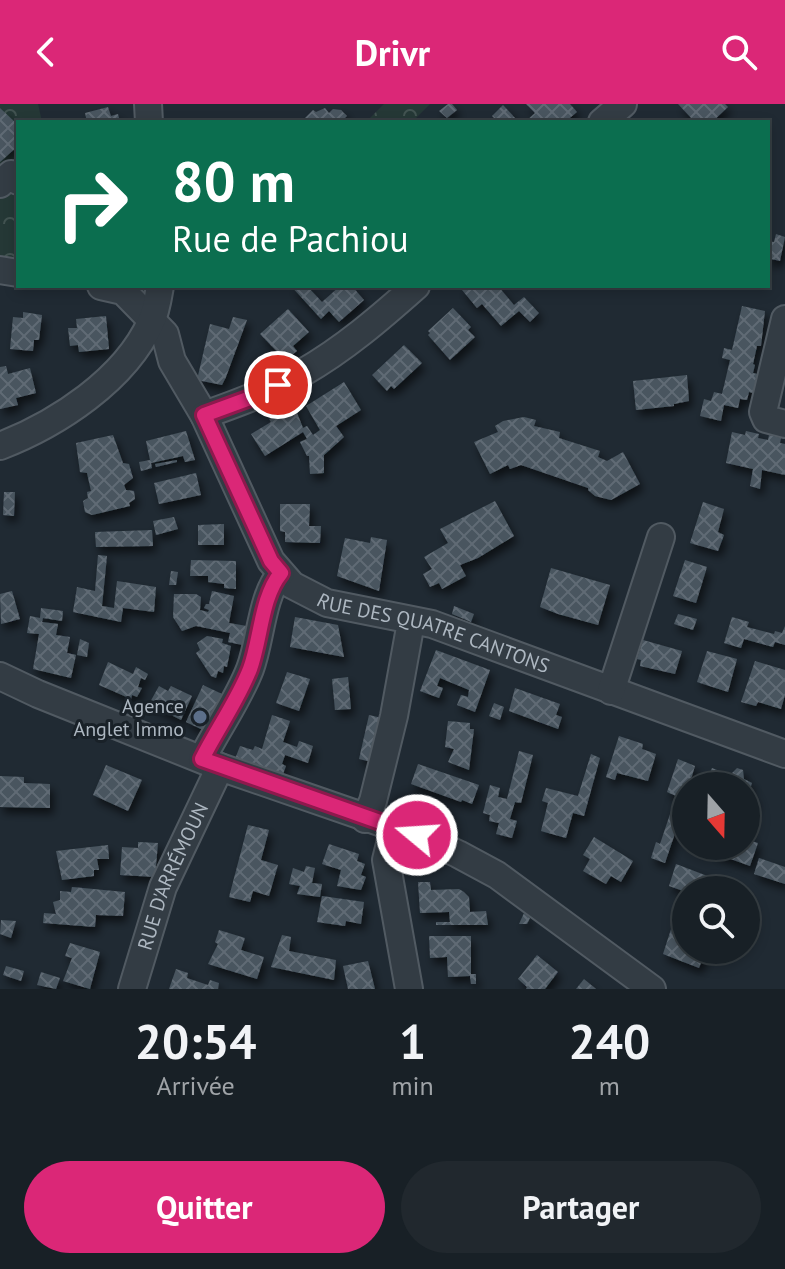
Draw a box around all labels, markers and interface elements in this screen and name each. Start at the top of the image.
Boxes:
text: Drivr [355,29,430,76]
icon: back [24,30,68,74]
icon: search [717,30,761,74]
text: 80 m [172,145,295,217]
icon: right [40,152,144,256]
text: Rue de Pachiou [172,215,409,262]
pin [244,351,312,419]
icon: arrive [256,363,300,407]
street label: RUE DES QUATRE CANTONS [312,587,553,679]
place label: Agence Anglet Immo [73,693,184,742]
marker: Agence Anglet Immo [191,708,209,726]
north arrow [672,772,760,860]
map controls [672,772,760,964]
position arrow [375,793,459,877]
street label: RUE D'ARRÉMOUN [132,798,214,953]
button: search [672,876,760,964]
text: 20:54 [135,1010,257,1072]
text: 1 [399,1010,426,1072]
text: 240 [569,1010,650,1072]
text: Arrivée [157,1069,235,1102]
text: min [391,1069,434,1102]
text: m [599,1069,620,1102]
button: Quitter [24,1161,385,1253]
button: Partager [401,1161,761,1253]

